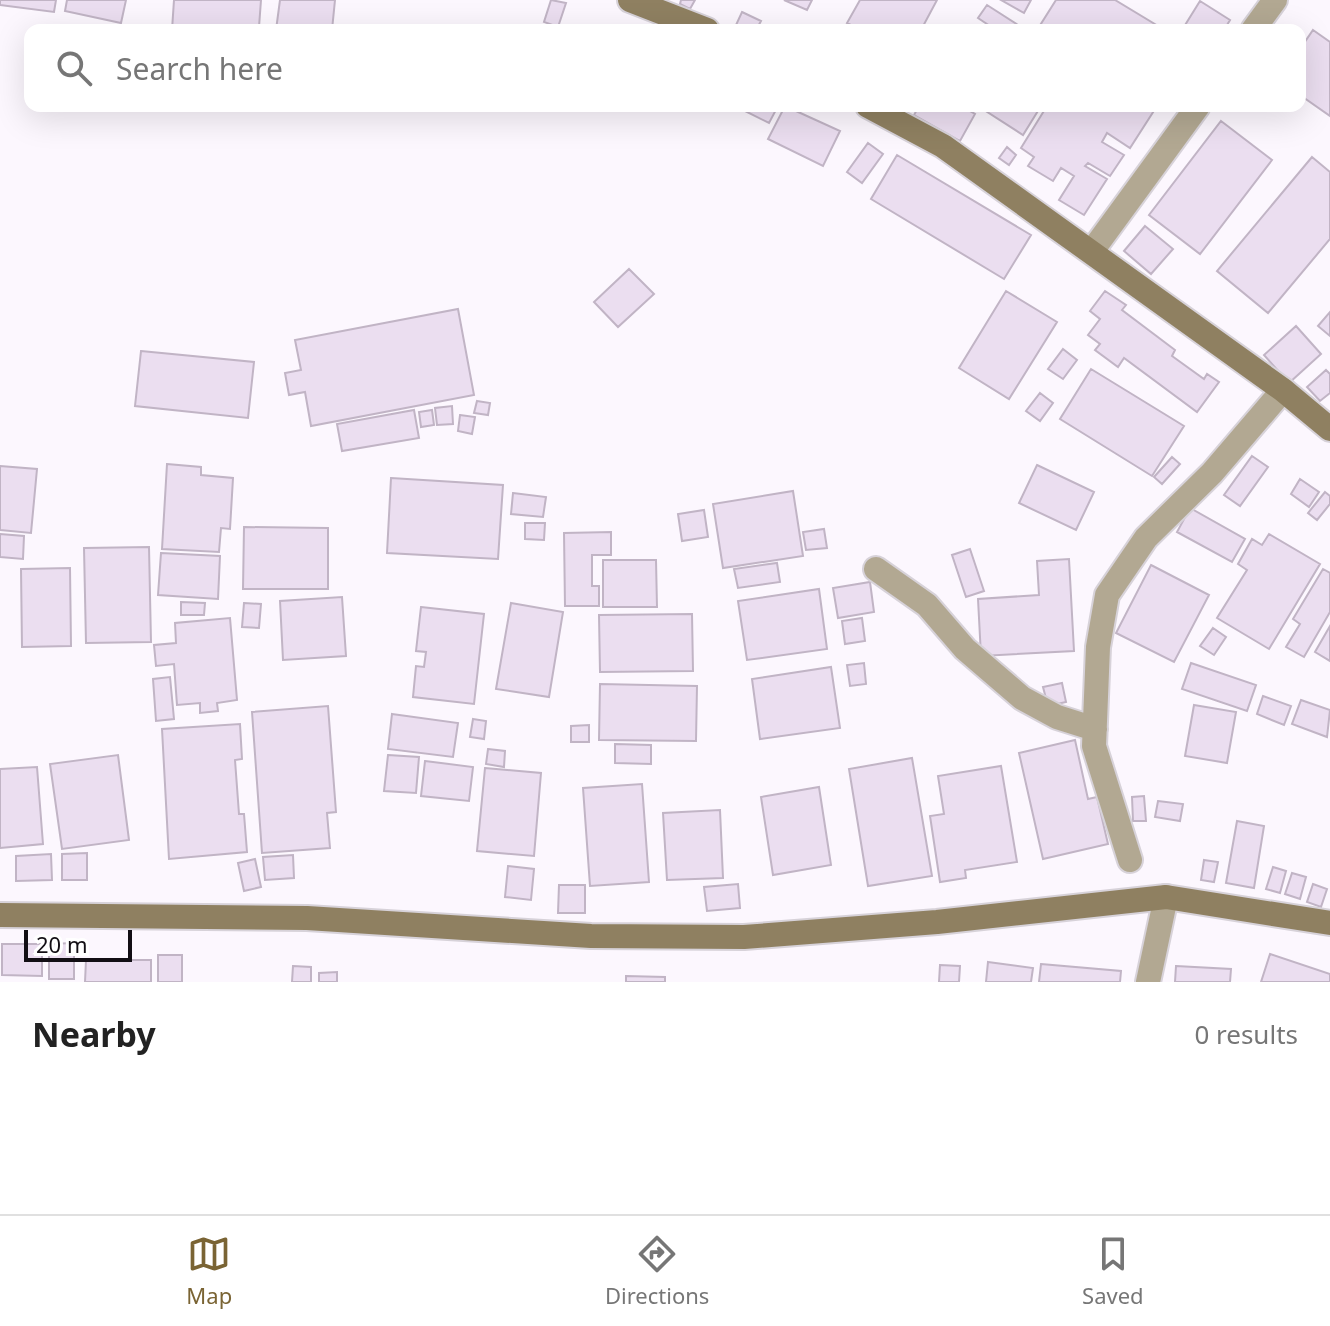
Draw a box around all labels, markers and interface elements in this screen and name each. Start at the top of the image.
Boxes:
search box [24,24,1306,112]
icon: search [52,46,96,90]
text: Search here [116,48,283,89]
scale bar [24,926,132,962]
text: 20 m [36,929,87,959]
text: Nearby [32,1011,156,1057]
text: 0 results [1194,1016,1298,1052]
tab: Map [186,1232,232,1310]
tab: Directions [605,1232,709,1310]
tab: Saved [1082,1232,1144,1310]

